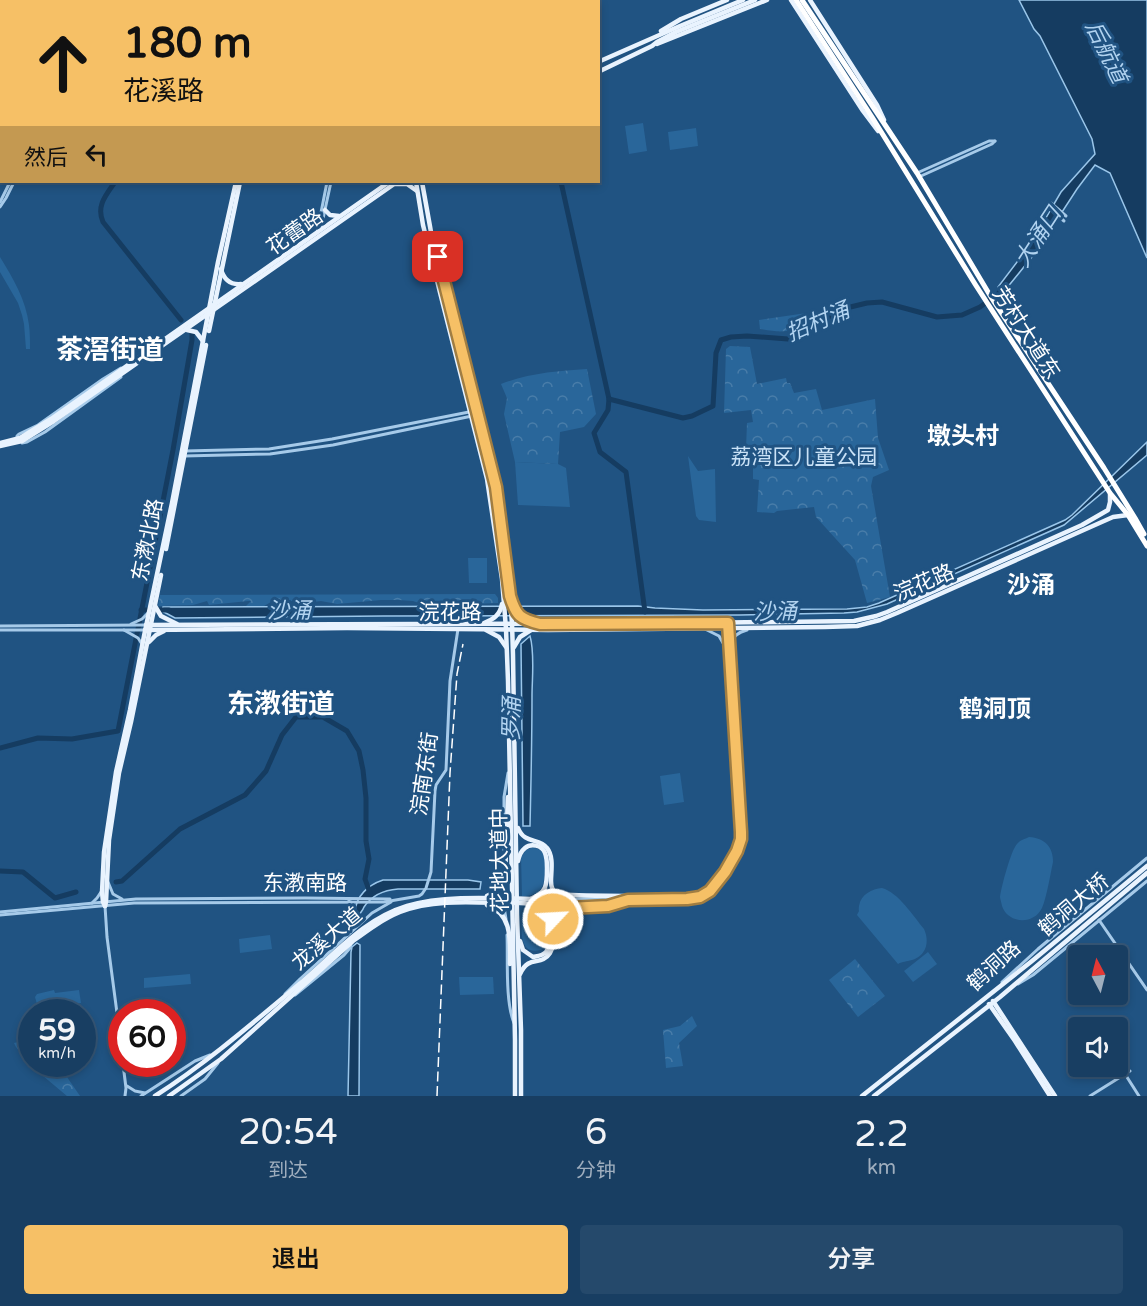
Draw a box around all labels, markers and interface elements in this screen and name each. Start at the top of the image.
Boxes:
water label: 后航道 [1080,17,1133,90]
text: 180 m [123,18,252,69]
icon: ahead [24,24,102,102]
text: 花溪路 [123,75,204,108]
icon: left [80,138,113,171]
text: 然后 [24,145,68,171]
water label: 大涌口 [1009,201,1068,272]
street label: 花蕾路 [262,204,328,260]
pin [412,231,463,282]
icon: arrive [421,240,454,273]
street label: 芳村大道东 [987,282,1065,384]
water label: 招村涌 [783,296,856,347]
district label: 茶滘街道 [56,334,164,367]
district label: 墩头村 [927,422,999,451]
park label: 荔湾区儿童公园 [731,445,878,470]
street label: 东漖北路 [128,496,168,584]
street label: 浣花路 [890,559,958,607]
district label: 沙涌 [1007,571,1055,600]
water label: 沙涌 [267,598,314,624]
water label: 沙涌 [753,599,800,625]
street label: 浣花路 [419,600,482,625]
district label: 东漖街道 [227,688,335,721]
water label: 罗涌 [499,694,525,741]
district label: 鹤洞顶 [959,695,1031,724]
street label: 浣南东街 [407,731,443,817]
street label: 花地大道中 [487,807,513,913]
street label: 鹤洞大桥 [1034,868,1114,942]
street label: 东漖南路 [263,871,347,896]
position arrow [521,887,585,951]
street label: 龙溪大道 [287,902,367,976]
street label: 鹤洞路 [962,936,1026,996]
north arrow [1068,945,1128,1005]
map controls [1068,945,1128,1077]
speed limit sign: 60 [108,999,186,1077]
text: 59 [38,1012,76,1049]
button: sound [1068,1017,1128,1077]
text: km/h [38,1044,76,1062]
text: 20:54 [238,1111,338,1154]
text: 6 [585,1111,607,1154]
text: 2.2 [854,1113,909,1156]
text: km [867,1156,896,1180]
text: 到达 [268,1159,308,1183]
text: 分钟 [576,1159,616,1183]
button: 退出 [24,1225,568,1294]
button: 分享 [580,1225,1123,1294]

